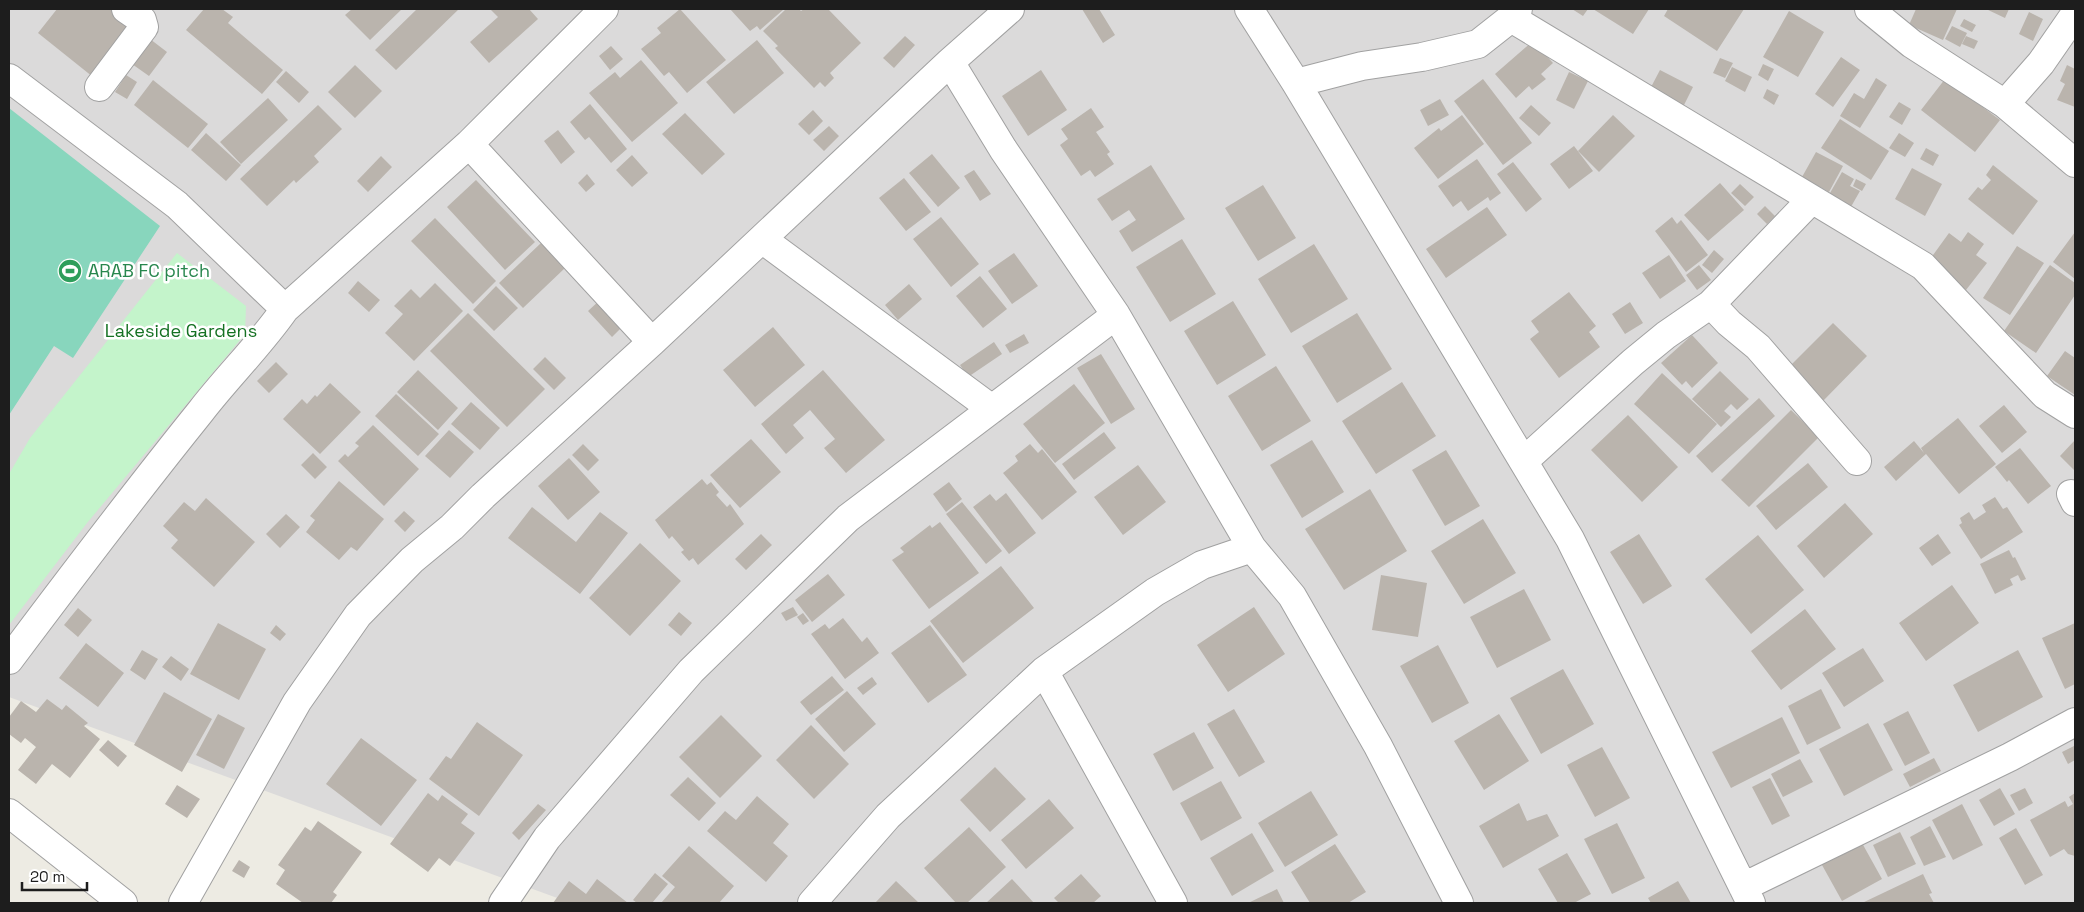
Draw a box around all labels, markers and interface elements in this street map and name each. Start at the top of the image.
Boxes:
sports icon: ARAB FC pitch [57,258,83,284]
place label: ARAB FC pitch [88,259,210,282]
park label: Lakeside Gardens [105,319,257,342]
scale bar [22,860,88,892]
text: 20 m [30,867,65,886]

